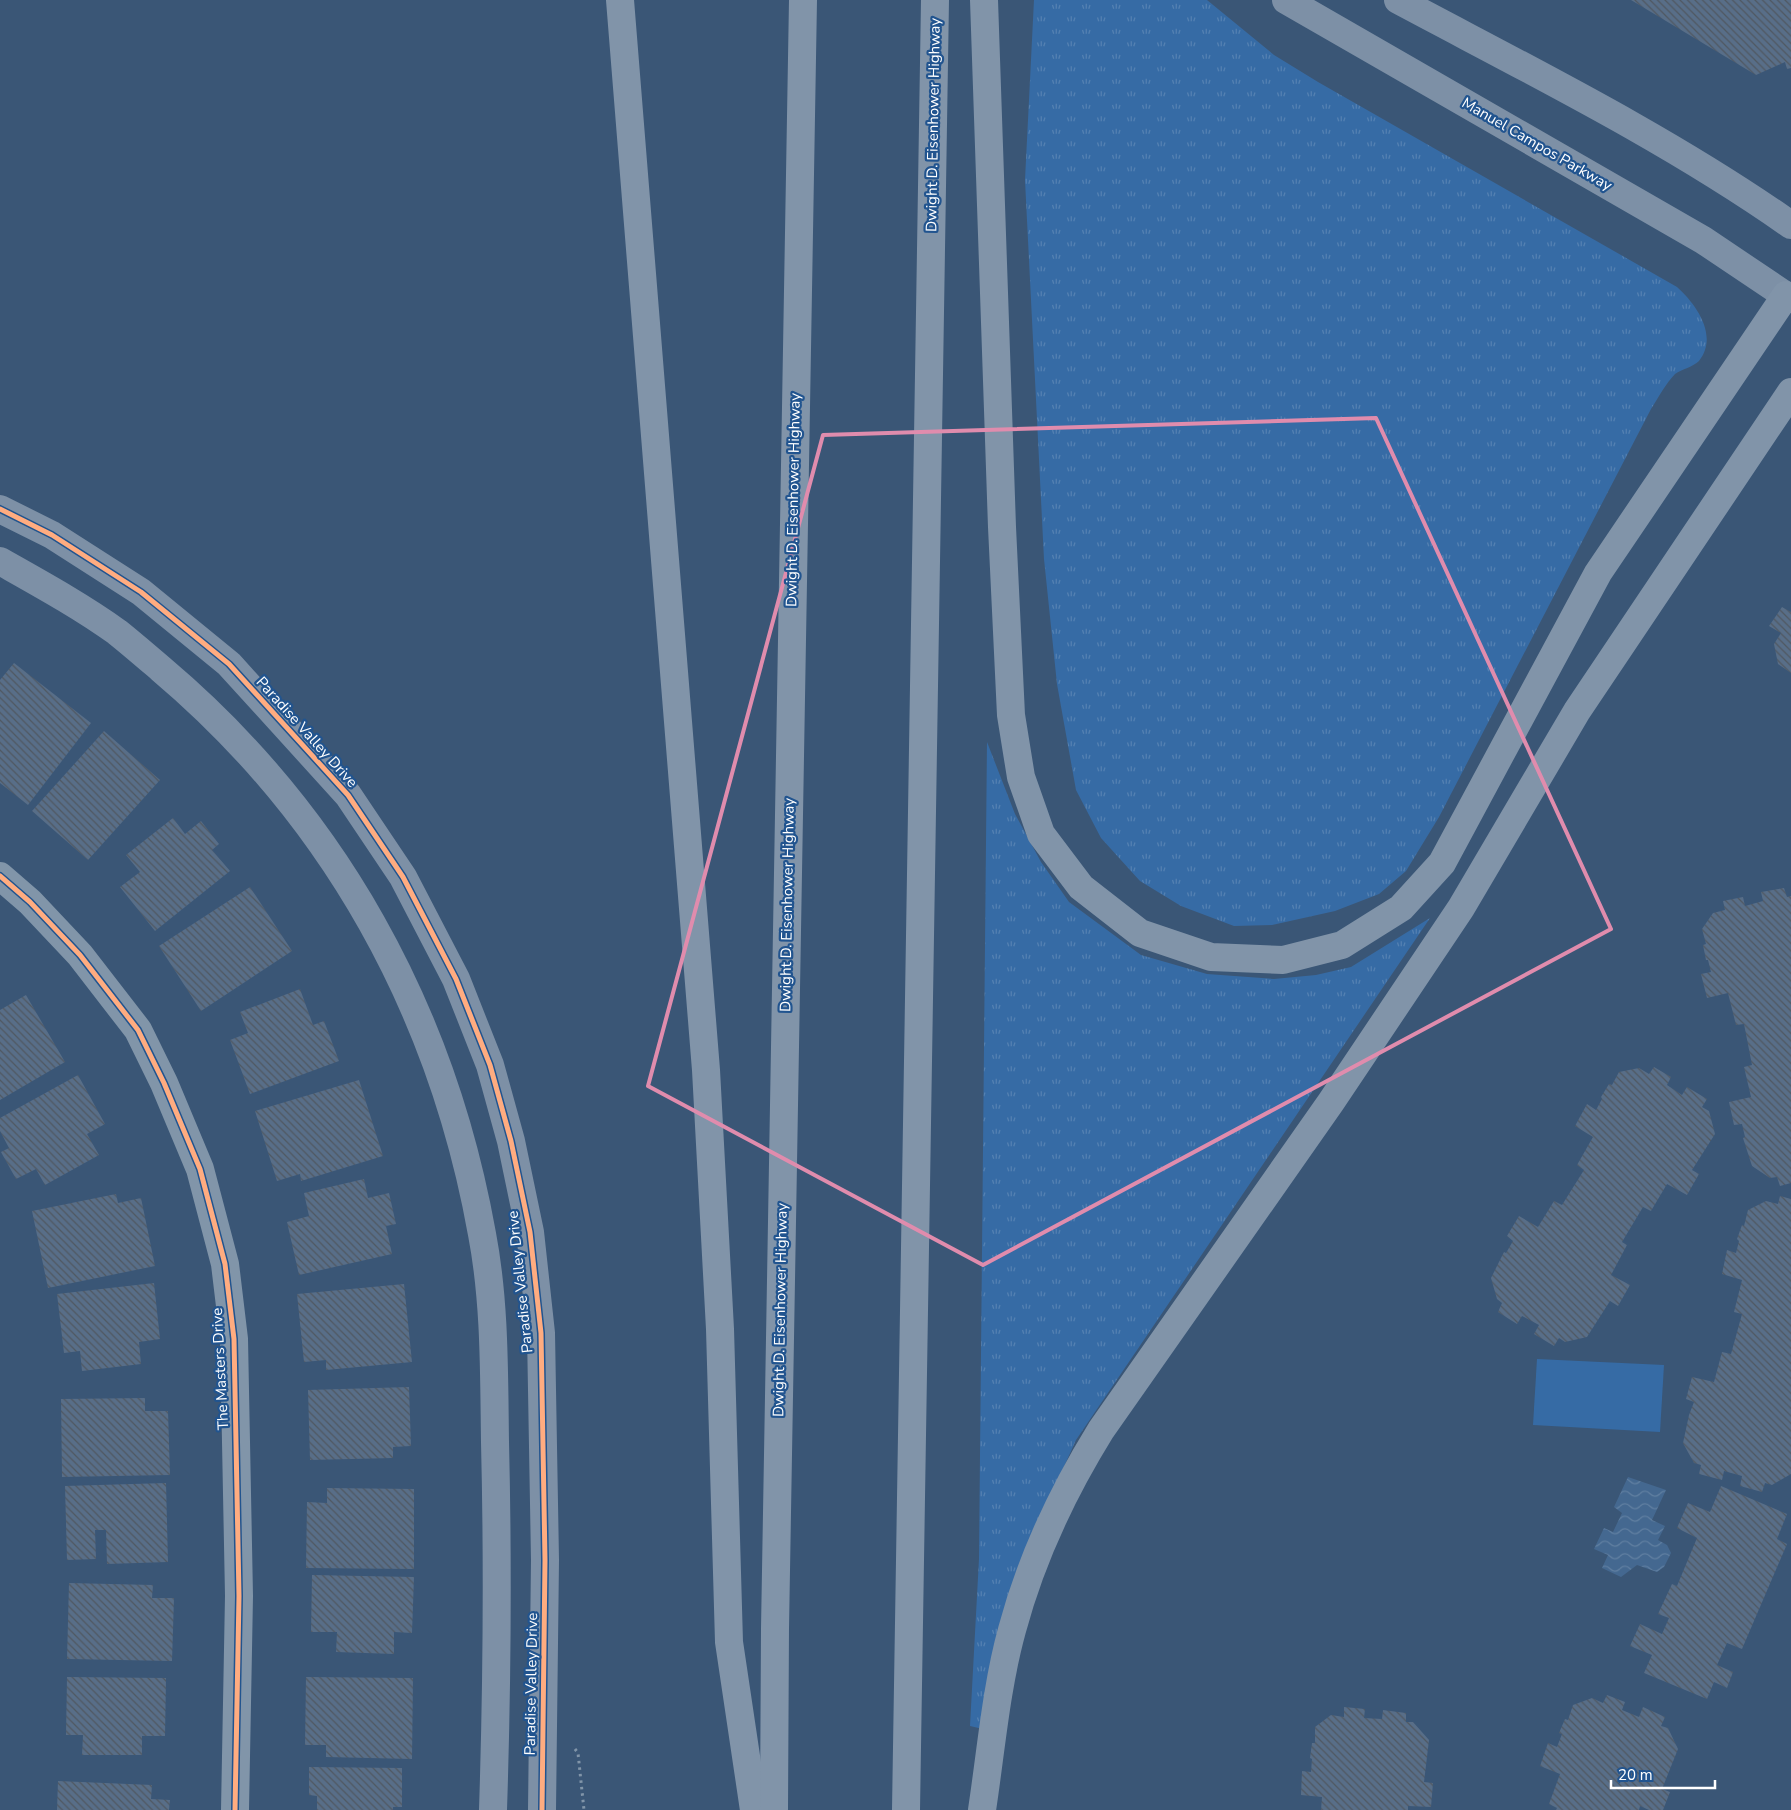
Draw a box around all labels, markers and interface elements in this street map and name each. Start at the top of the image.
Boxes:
street label: Dwight D. Eisenhower Highway [921,18,945,232]
street label: Manuel Campos Parkway [1458,93,1616,195]
street label: Dwight D. Eisenhower Highway [781,393,805,607]
street label: Paradise Valley Drive [252,672,362,792]
street label: Dwight D. Eisenhower Highway [775,798,799,1012]
street label: Dwight D. Eisenhower Highway [768,1203,792,1417]
street label: Paradise Valley Drive [503,1210,537,1354]
street label: The Masters Drive [207,1307,233,1431]
street label: Paradise Valley Drive [520,1612,542,1756]
scale bar [1611,1758,1715,1790]
text: 20 m [1618,1765,1653,1785]

